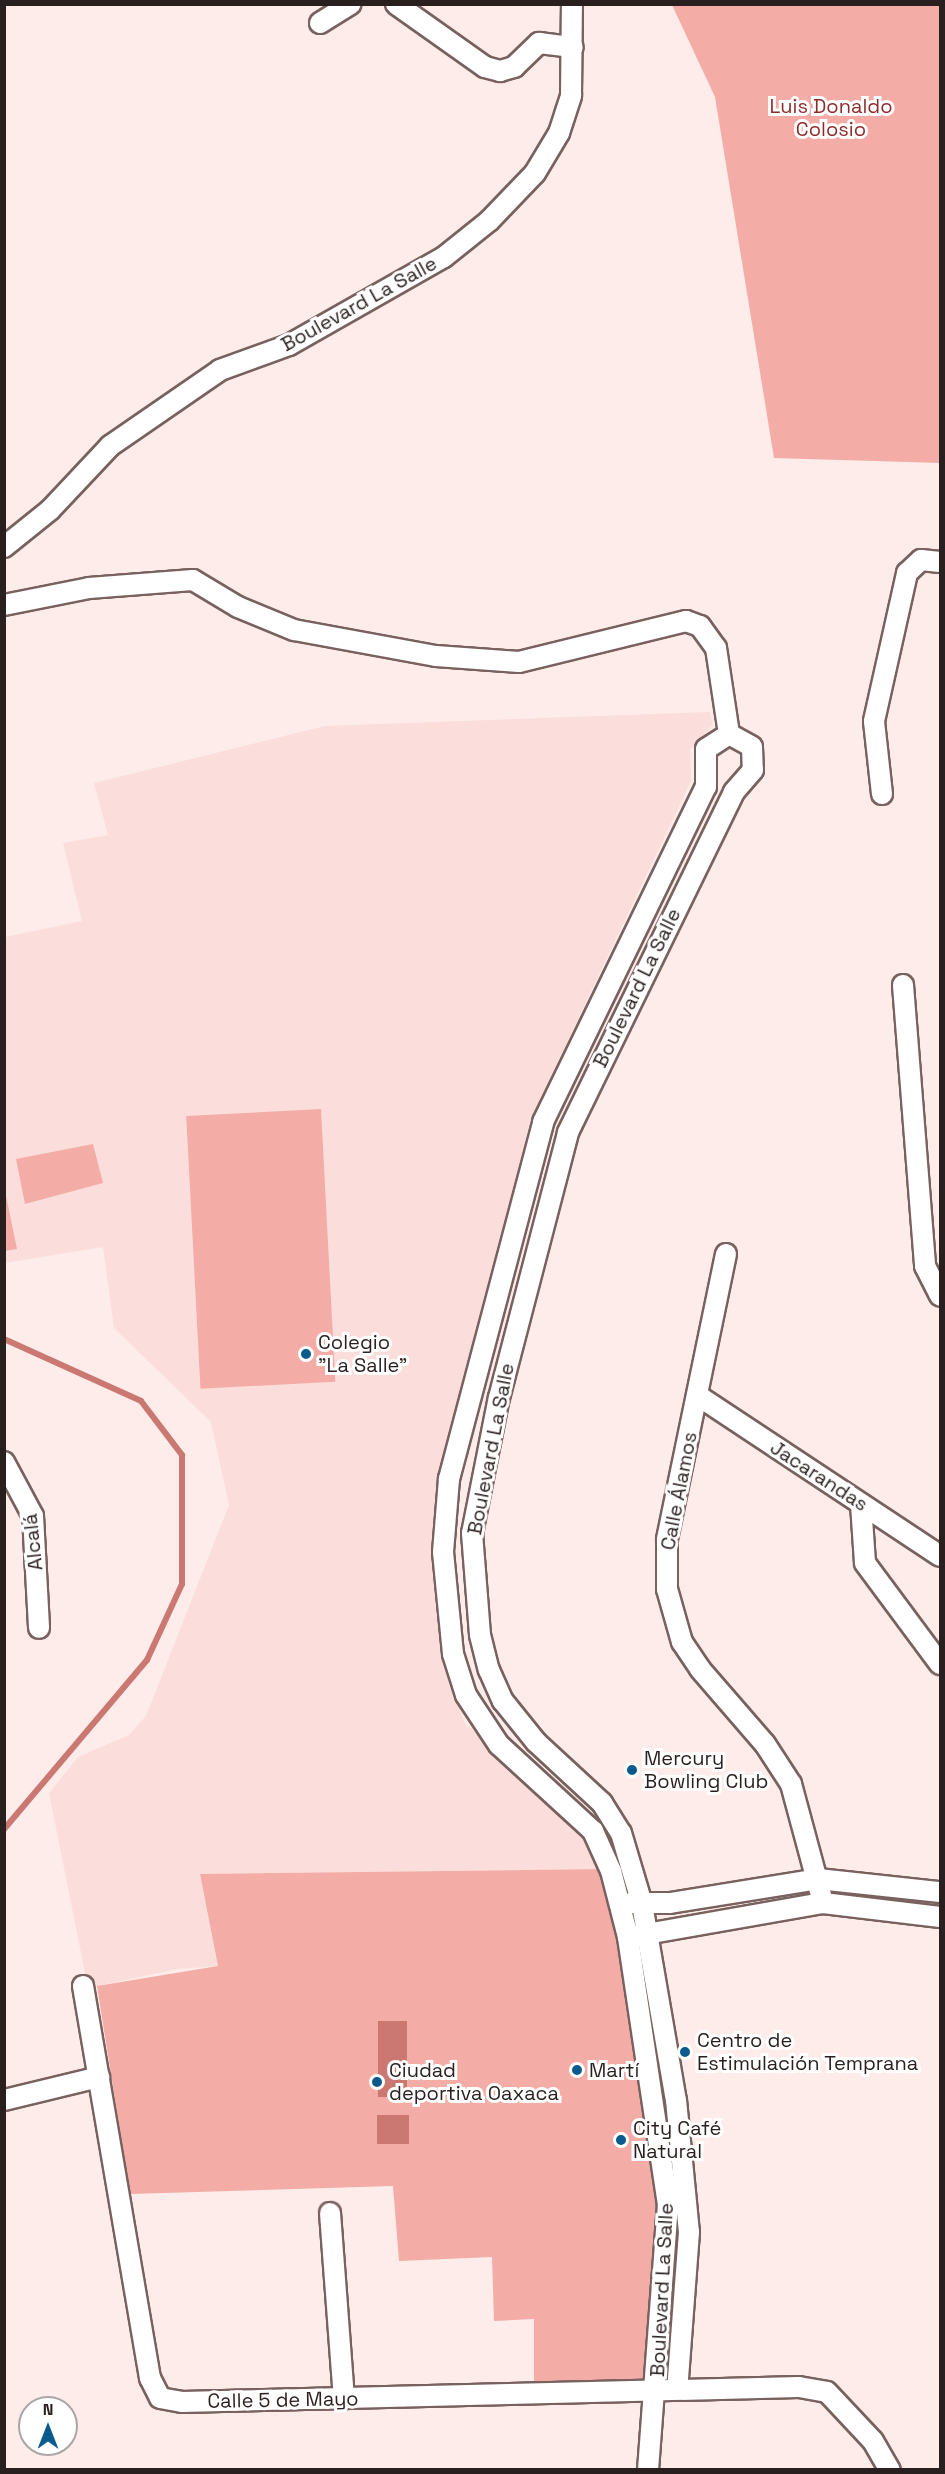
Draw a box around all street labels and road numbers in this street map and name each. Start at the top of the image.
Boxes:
street label: Boulevard La Salle [277,251,441,357]
street label: Boulevard La Salle [588,904,686,1072]
street label: Boulevard La Salle [463,1361,519,1537]
street label: Calle Álamos [656,1430,702,1552]
street label: Jacarandas [766,1435,872,1517]
street label: Alcalá [18,1512,48,1572]
street label: Boulevard La Salle [645,2202,679,2378]
street label: Calle 5 de Mayo [207,2387,359,2413]

